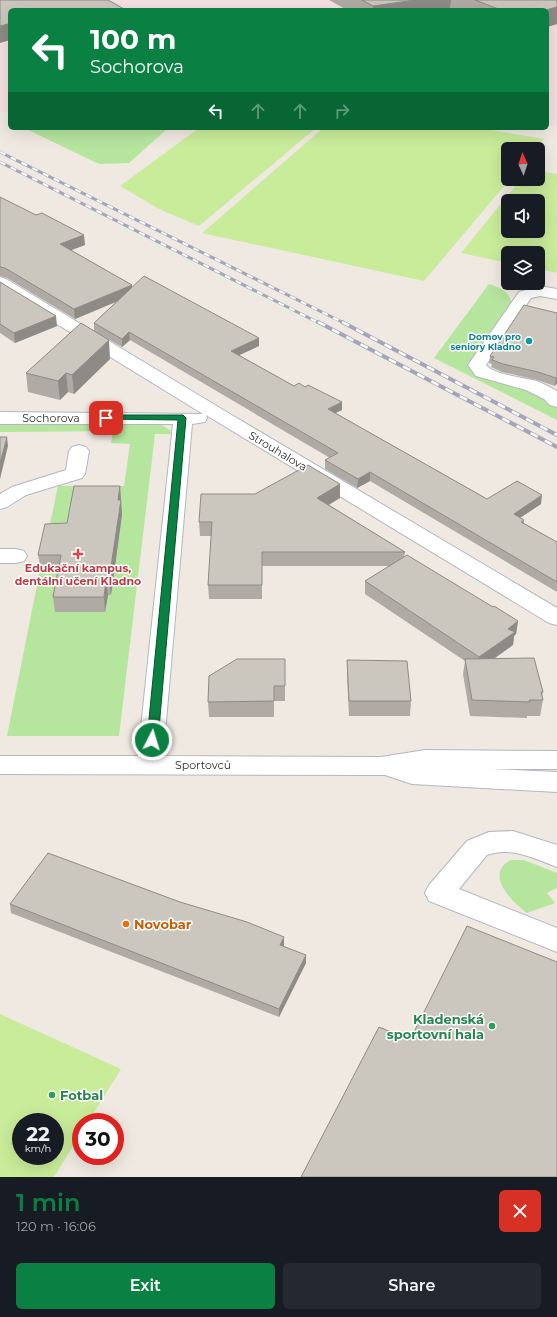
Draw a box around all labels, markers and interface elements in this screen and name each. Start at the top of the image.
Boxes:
text: 100 m [90,22,176,56]
icon: left [24,24,76,76]
text: Sochorova [90,56,184,78]
icon: left [205,100,227,122]
icon: ahead [247,100,269,122]
icon: ahead [289,100,311,122]
icon: right [331,100,353,122]
north arrow [501,142,545,186]
map controls [501,142,545,290]
button: sound [501,194,545,238]
button: layers [501,246,545,290]
place label: Domov pro seniory Kladno [451,331,521,352]
marker: Domov pro seniory Kladno [524,336,534,346]
pin [89,401,123,435]
icon: arrive [95,407,117,429]
street label: Sochorova [22,411,80,425]
street label: Strouhalova [246,428,310,474]
marker: Edukační kampus, dentální učení Kladno [72,548,84,560]
place label: Edukační kampus, dentální učení Kladno [15,561,141,588]
position arrow [131,719,173,761]
street label: Sportovců [175,758,231,772]
place label: Novobar [134,916,192,932]
marker: Novobar [121,919,131,929]
place label: Kladenská sportovní hala [387,1011,484,1042]
marker: Kladenská sportovní hala [487,1021,497,1031]
place label: Fotbal [60,1087,103,1103]
marker: Fotbal [47,1090,57,1100]
speed limit sign: 30 [72,1113,124,1165]
text: 22 [26,1122,50,1146]
text: km/h [25,1142,51,1155]
text: 1 min [16,1188,80,1217]
button: close [499,1190,541,1232]
text: 120 m · 16:06 [16,1218,96,1234]
button: Exit [16,1263,275,1309]
button: Share [283,1263,541,1309]

